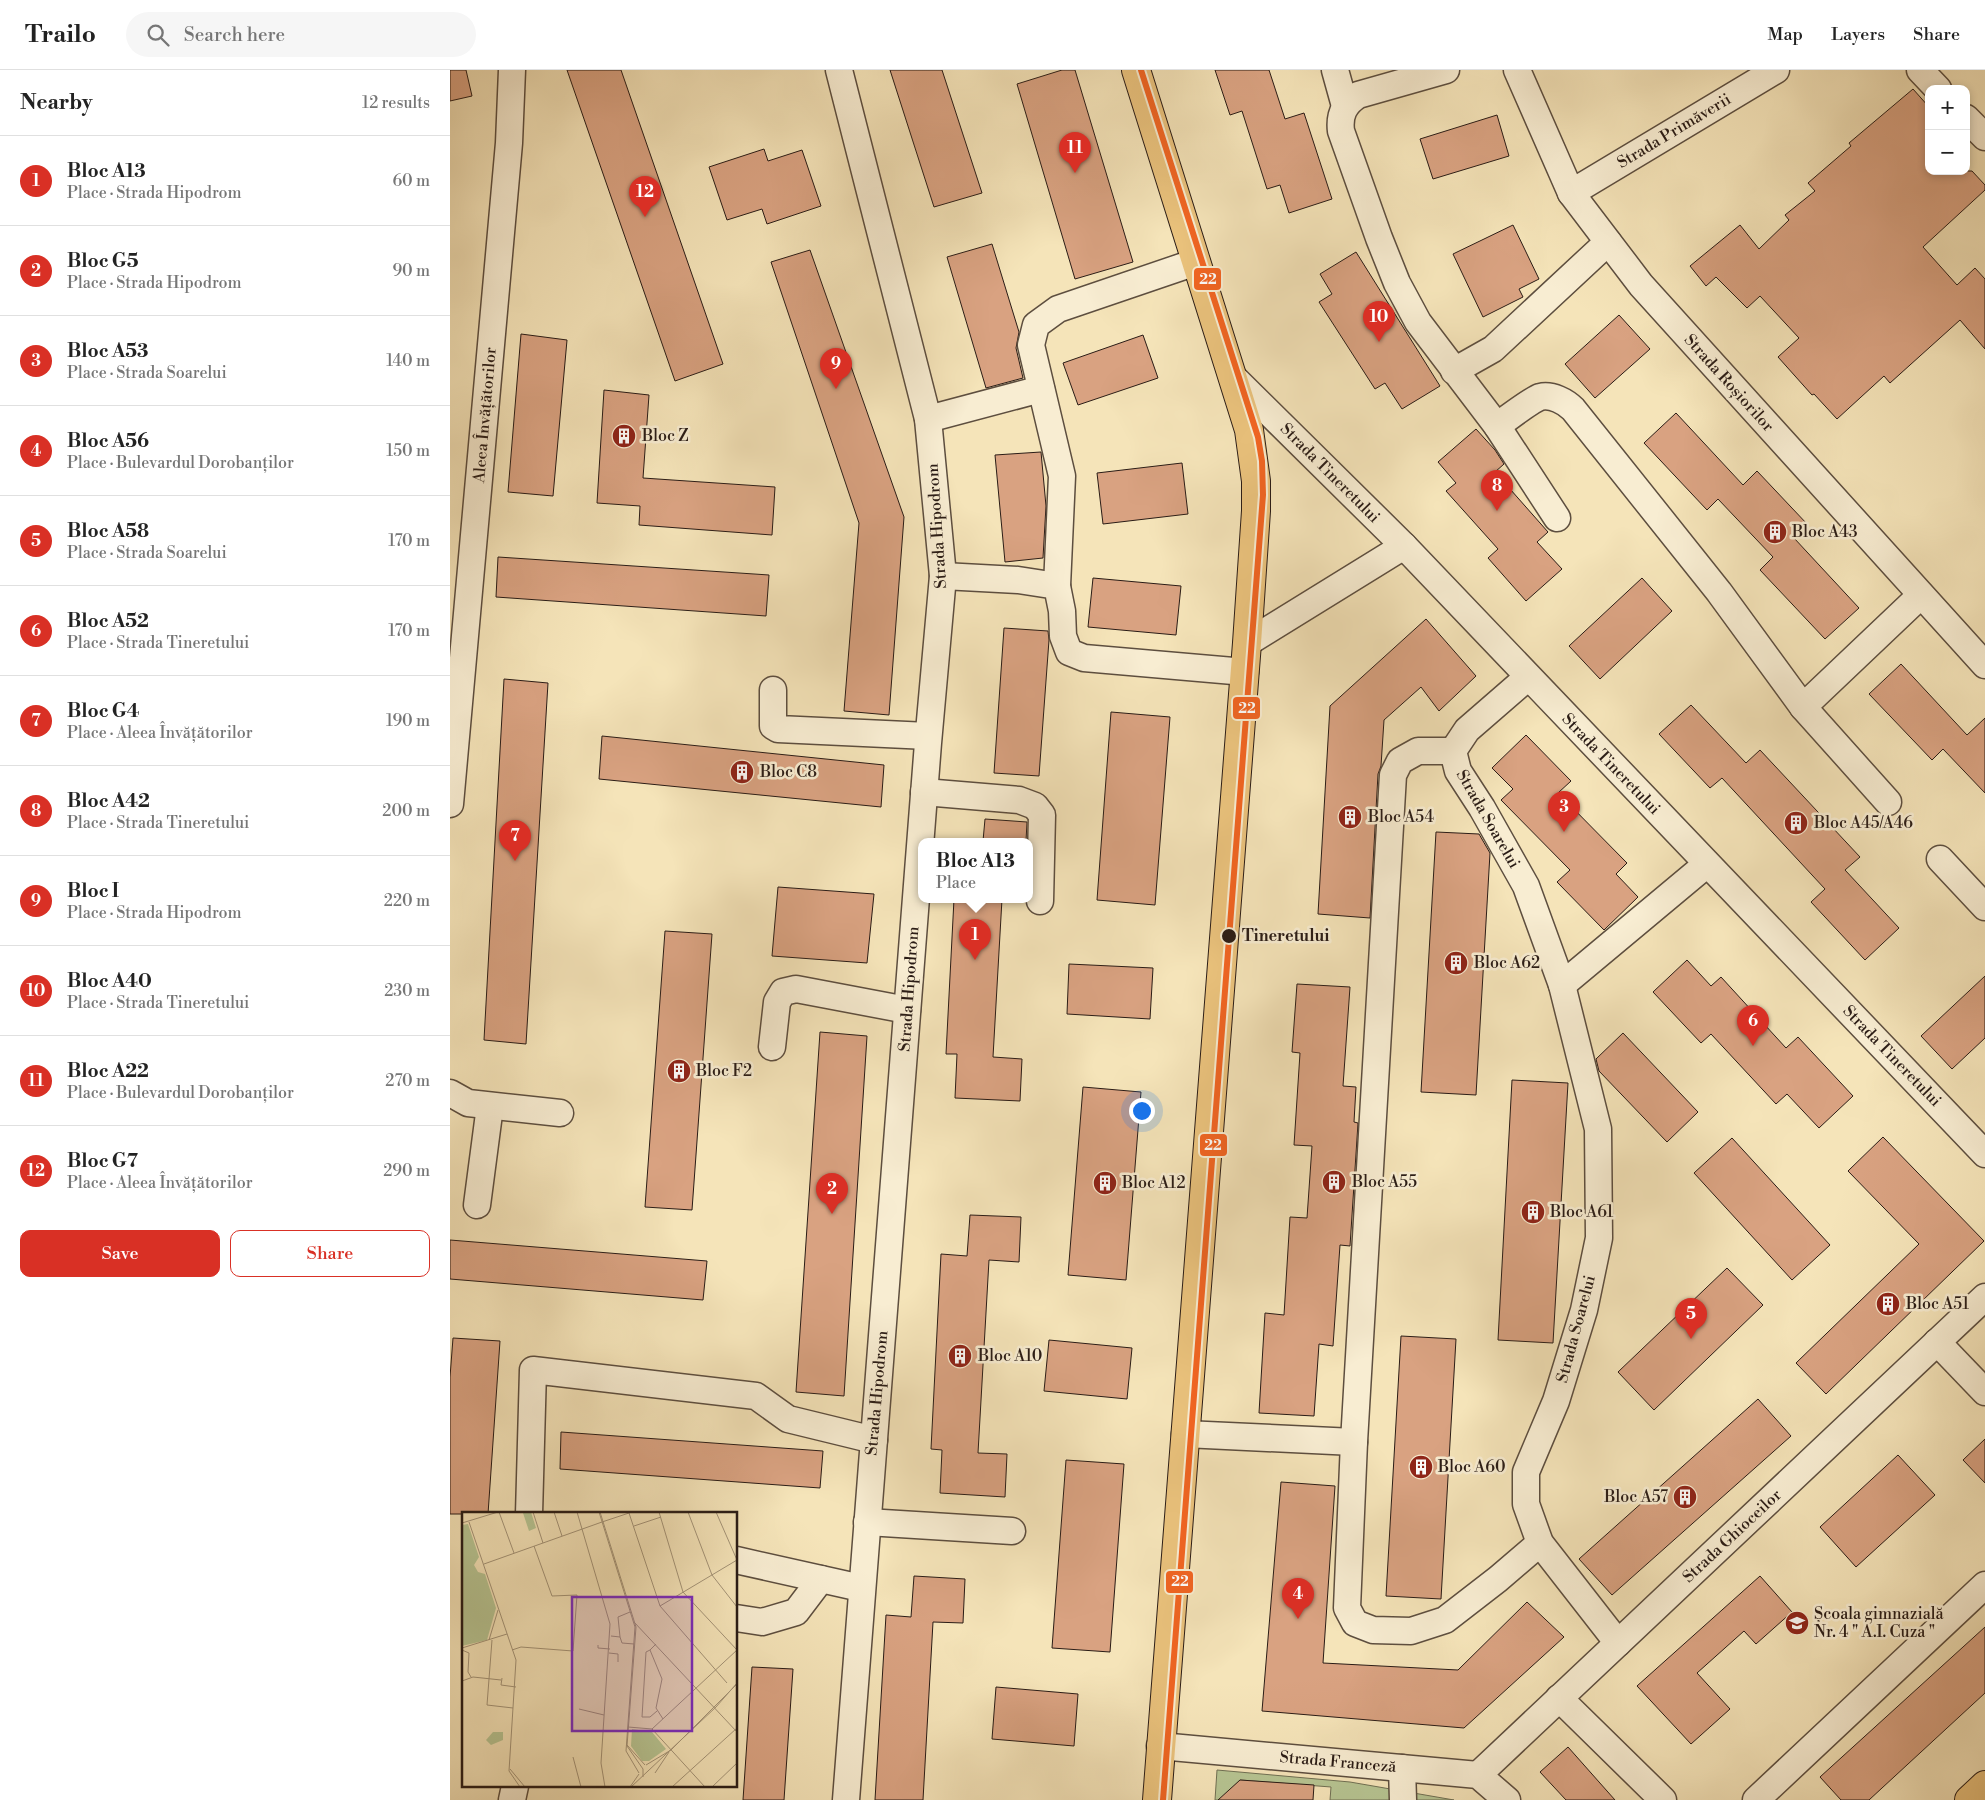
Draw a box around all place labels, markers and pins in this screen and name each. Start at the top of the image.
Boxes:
pin: 11 [1059,132,1091,173]
pin: 12 [629,176,661,217]
pin: 10 [1363,301,1395,342]
pin: 9 [820,348,852,389]
building icon: Bloc Z [611,423,637,449]
place label: Bloc Z [641,426,689,446]
pin: 8 [1481,470,1513,511]
building icon: Bloc A43 [1762,519,1788,545]
place label: Bloc A43 [1791,522,1858,542]
building icon: Bloc C8 [729,759,755,785]
place label: Bloc C8 [759,762,817,782]
pin: 3 [1548,791,1580,832]
building icon: Bloc A54 [1337,804,1363,830]
place label: Bloc A54 [1367,807,1434,827]
building icon: Bloc A45/A46 [1783,810,1809,836]
place label: Bloc A45/A46 [1813,813,1913,833]
pin: 7 [499,820,531,861]
pin: 1 [959,919,991,960]
place label: Tineretului [1242,926,1329,946]
marker: Tineretului [1220,927,1238,945]
building icon: Bloc A62 [1443,950,1469,976]
place label: Bloc A62 [1473,953,1540,973]
pin: 6 [1737,1005,1769,1046]
building icon: Bloc F2 [666,1058,692,1084]
place label: Bloc F2 [695,1061,752,1081]
building icon: Bloc A55 [1321,1169,1347,1195]
building icon: Bloc A12 [1092,1170,1118,1196]
place label: Bloc A55 [1351,1172,1417,1192]
pin: 2 [816,1173,848,1214]
place label: Bloc A12 [1121,1173,1186,1193]
building icon: Bloc A61 [1520,1199,1546,1225]
place label: Bloc A61 [1549,1202,1614,1222]
building icon: Bloc A51 [1875,1291,1901,1317]
place label: Bloc A51 [1905,1294,1969,1314]
pin: 5 [1675,1298,1707,1339]
building icon: Bloc A10 [947,1343,973,1369]
place label: Bloc A10 [977,1346,1042,1366]
building icon: Bloc A60 [1408,1454,1434,1480]
place label: Bloc A60 [1437,1457,1506,1477]
building icon: Bloc A57 [1672,1484,1698,1510]
place label: Bloc A57 [1603,1487,1668,1507]
pin: 4 [1282,1578,1314,1619]
place label: Școala gimnazială Nr. 4 " A.I. Cuza " [1814,1604,1944,1642]
school or university icon: Școala gimnazială Nr. 4 " A.I. Cuza " [1784,1610,1810,1636]

